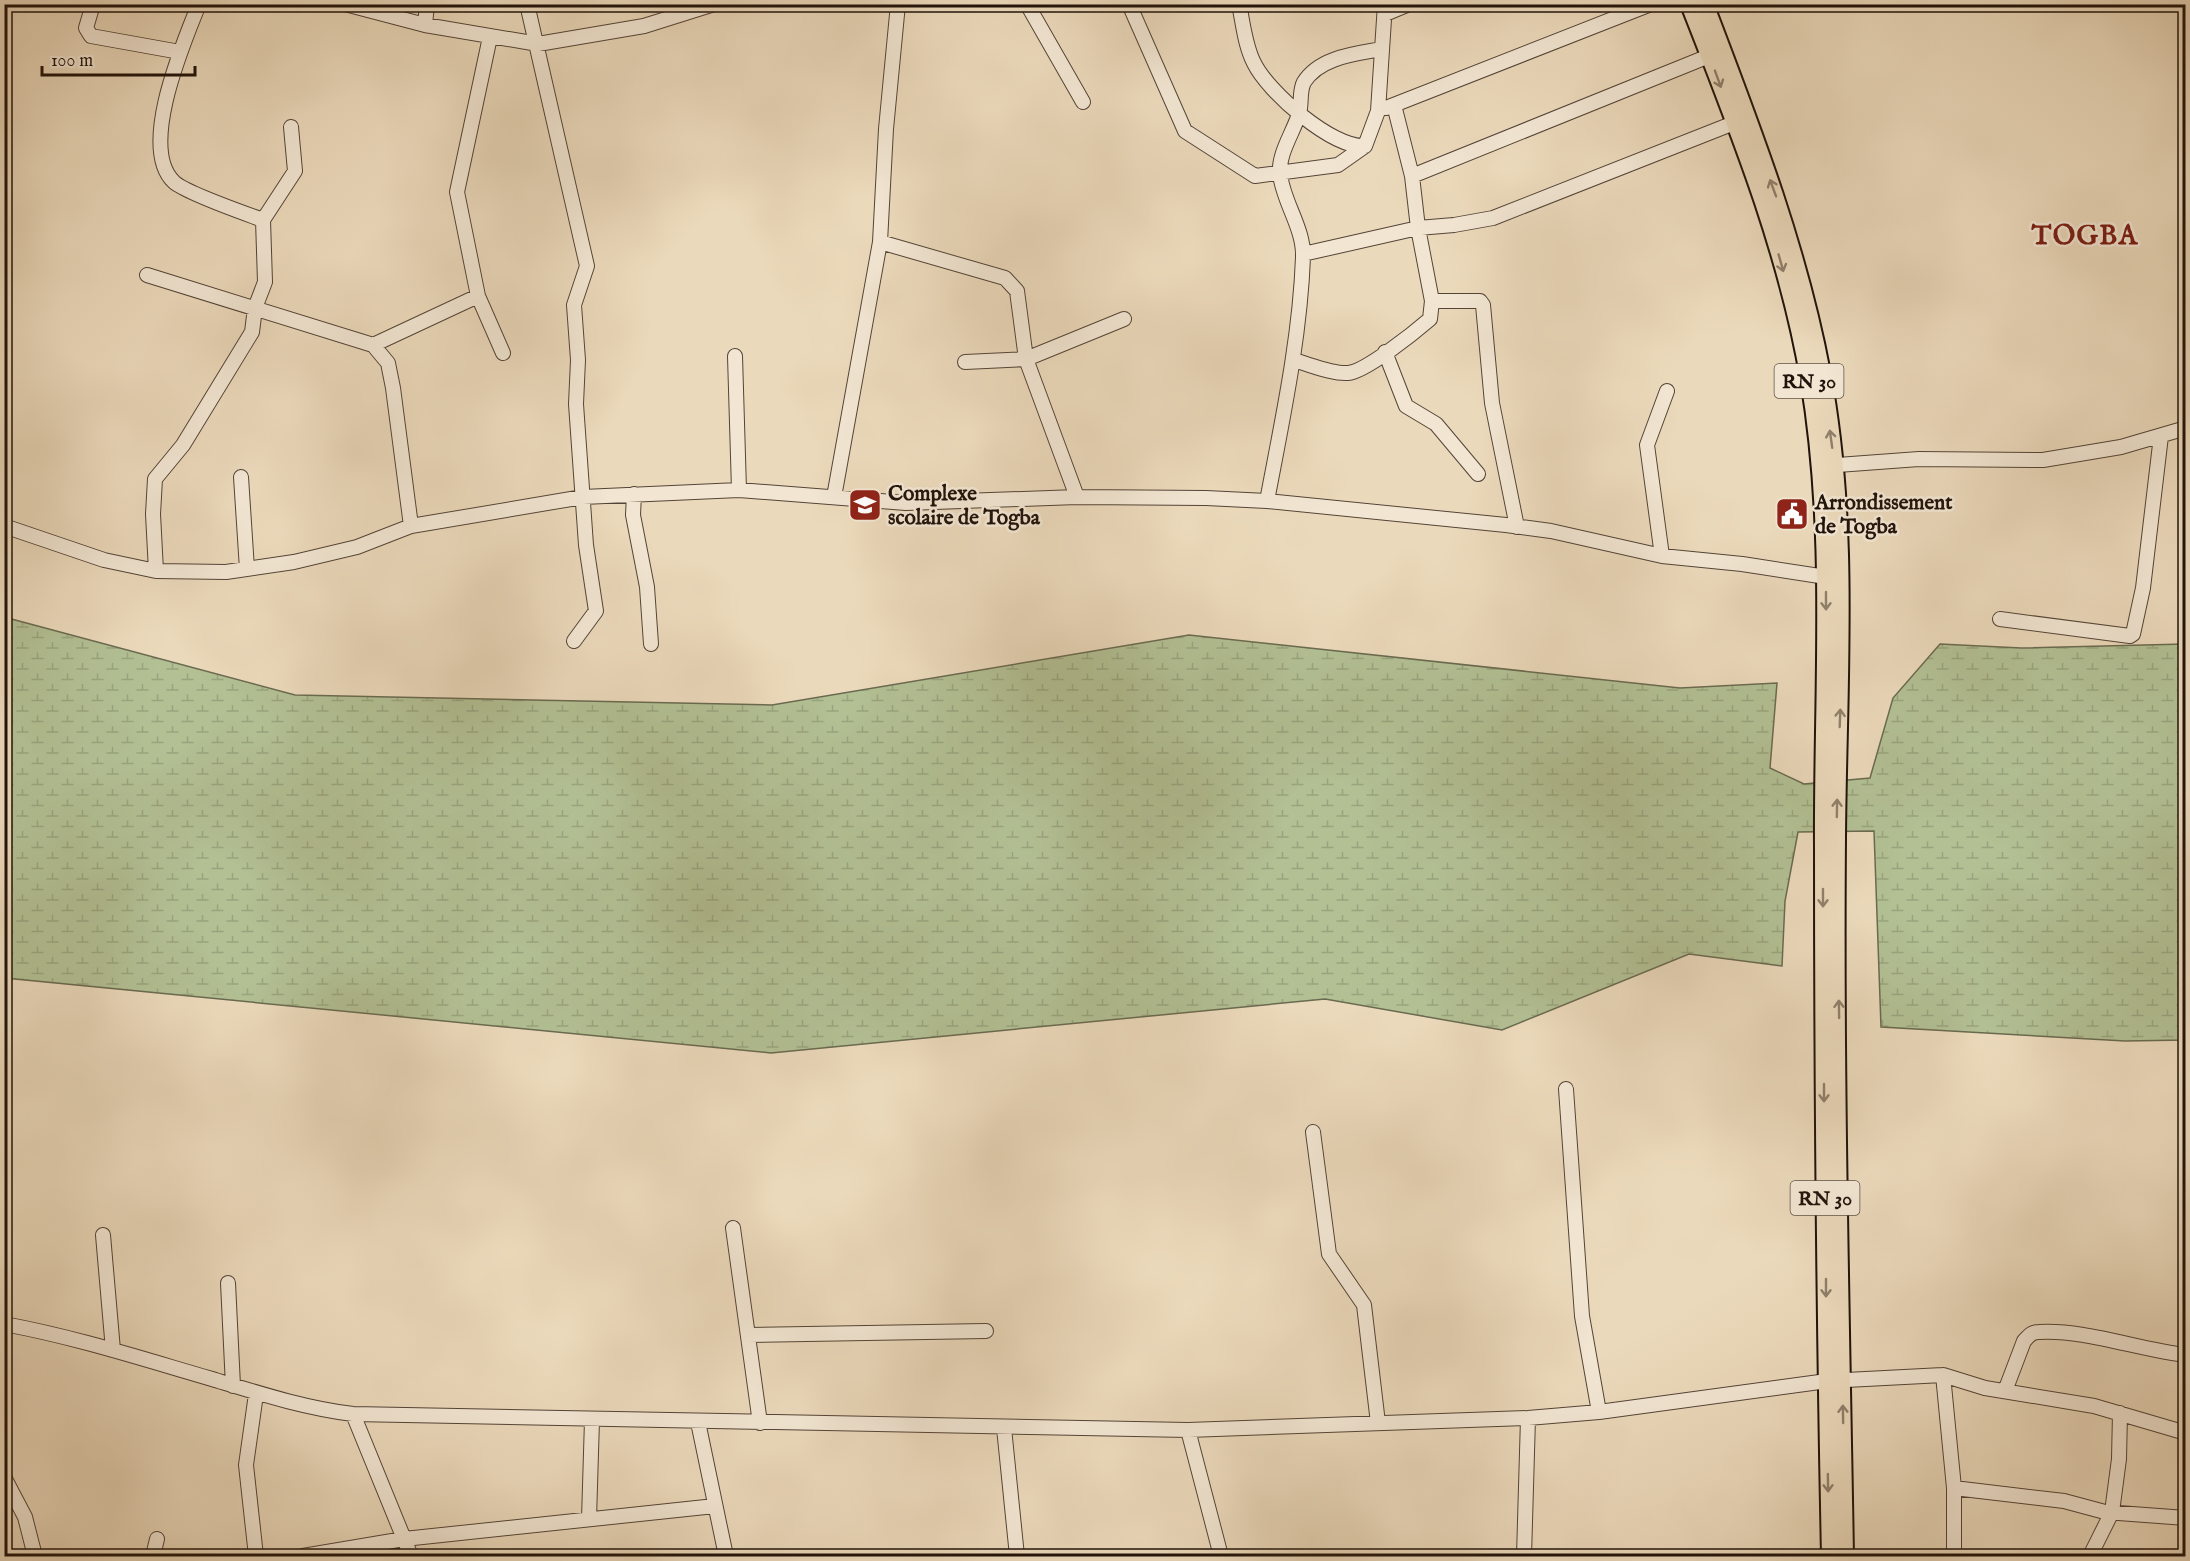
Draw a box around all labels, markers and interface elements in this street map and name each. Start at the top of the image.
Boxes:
scale bar [42,39,195,77]
text: 100 m [51,50,93,73]
one-way arrow [1713,69,1724,88]
one-way arrow [1767,179,1778,198]
district label: TOGBA [2031,220,2139,254]
one-way arrow [1776,253,1788,272]
road number: RN 30 [1774,364,1844,398]
one-way arrow [1825,430,1836,449]
place label: Complexe scolaire de Togba [888,481,1041,532]
school or university icon: Complexe scolaire de Togba [847,487,883,523]
place label: Arrondissement de Togba [1814,490,1953,541]
public building icon: Arrondissement de Togba [1774,496,1810,532]
one-way arrow [1820,590,1832,610]
one-way arrow [1835,708,1846,728]
one-way arrow [1832,798,1843,818]
one-way arrow [1817,888,1829,908]
one-way arrow [1833,1000,1845,1020]
one-way arrow [1818,1083,1830,1103]
road number: RN 30 [1790,1181,1860,1215]
one-way arrow [1820,1278,1832,1298]
one-way arrow [1837,1405,1849,1425]
one-way arrow [1823,1473,1834,1493]

